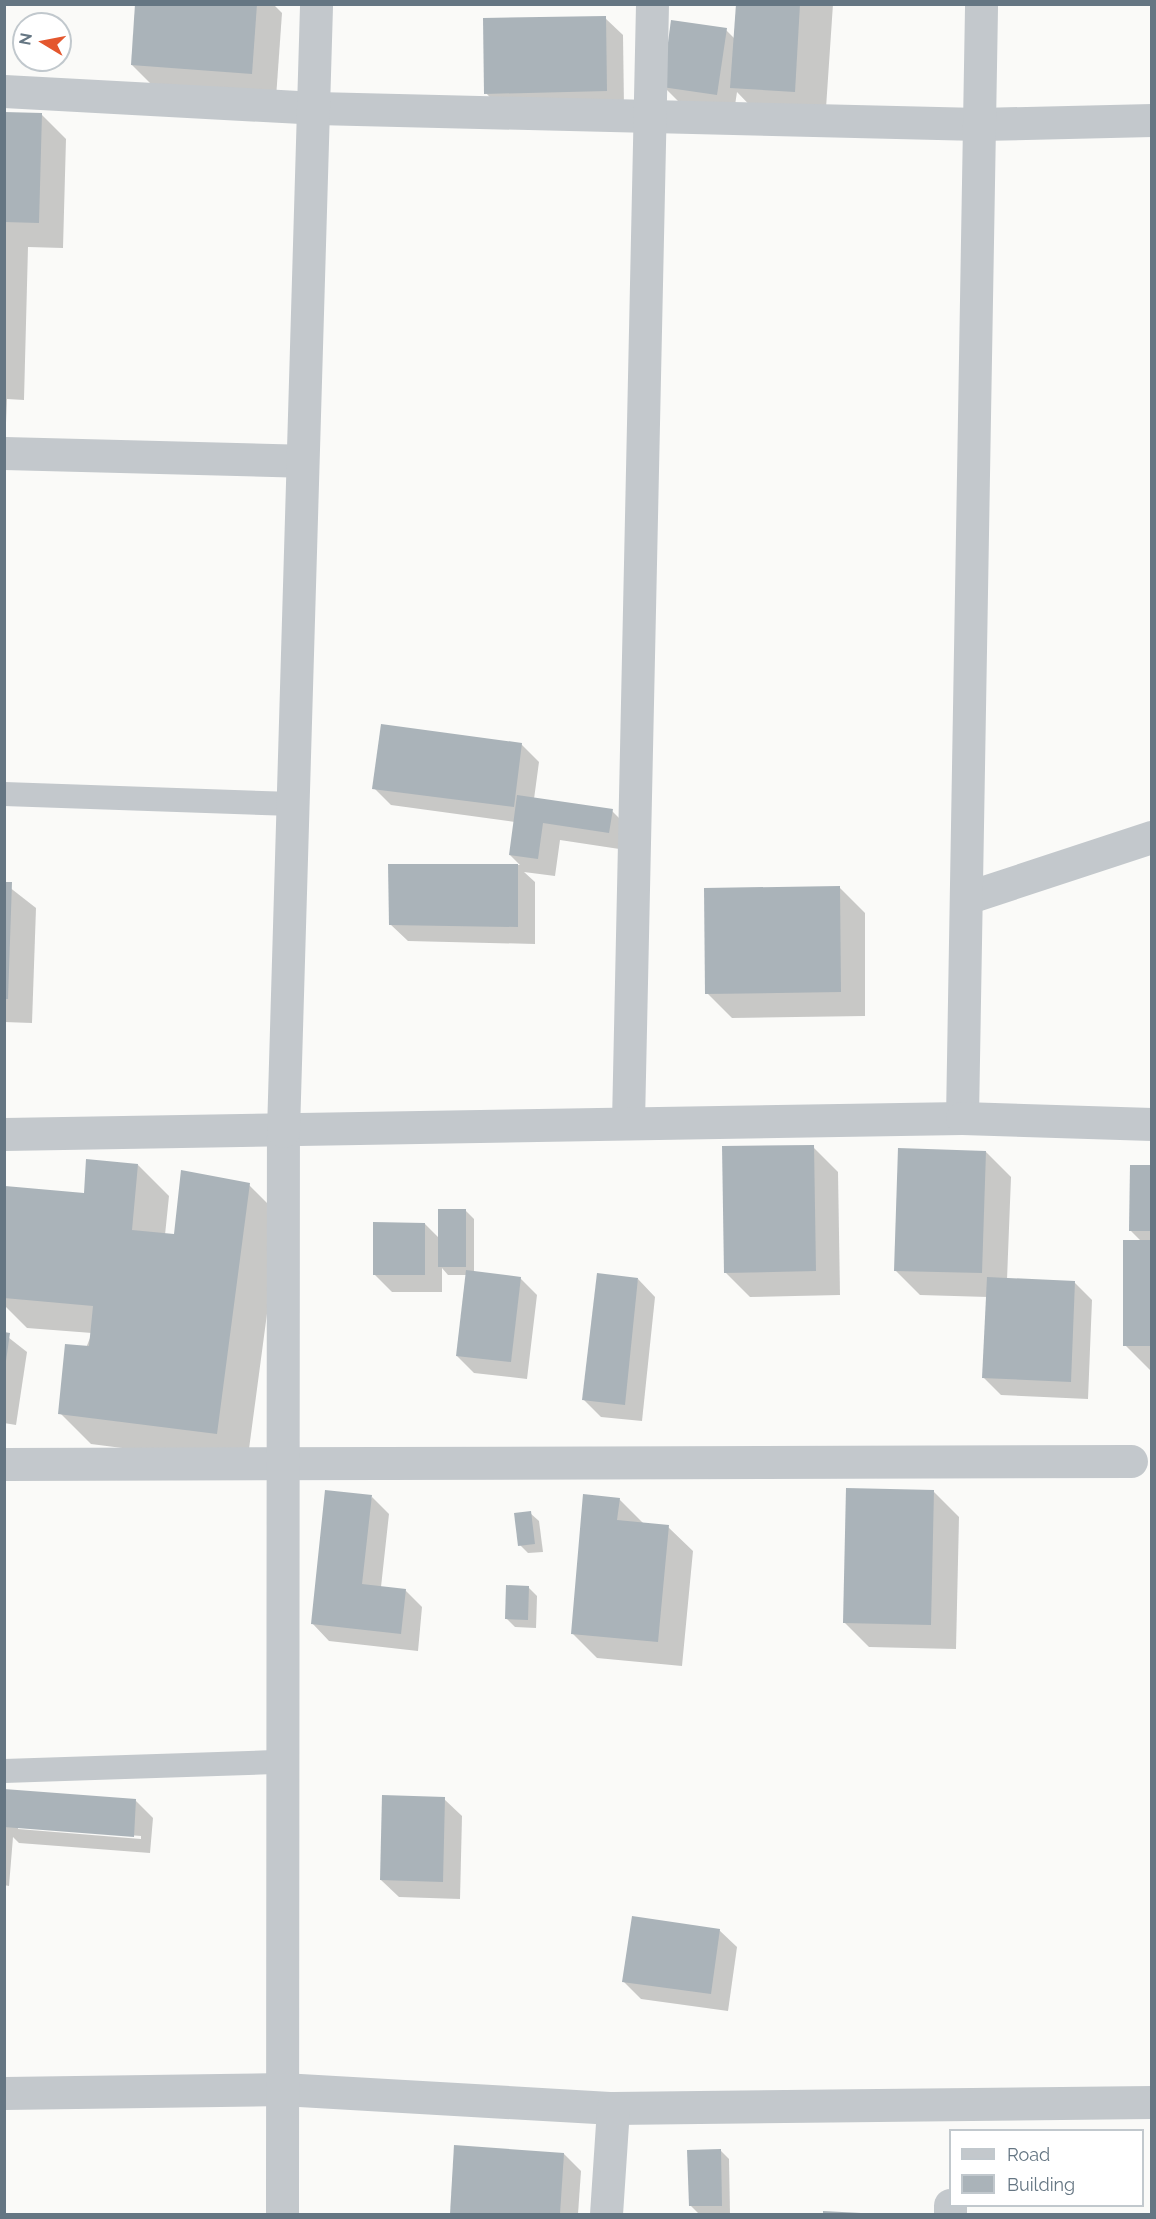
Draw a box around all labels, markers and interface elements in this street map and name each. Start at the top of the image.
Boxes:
north arrow [12,12,72,72]
text: N [15,31,36,47]
legend [949,2129,1144,2207]
text: Road [1007,2144,1050,2165]
text: Building [1007,2174,1075,2195]

